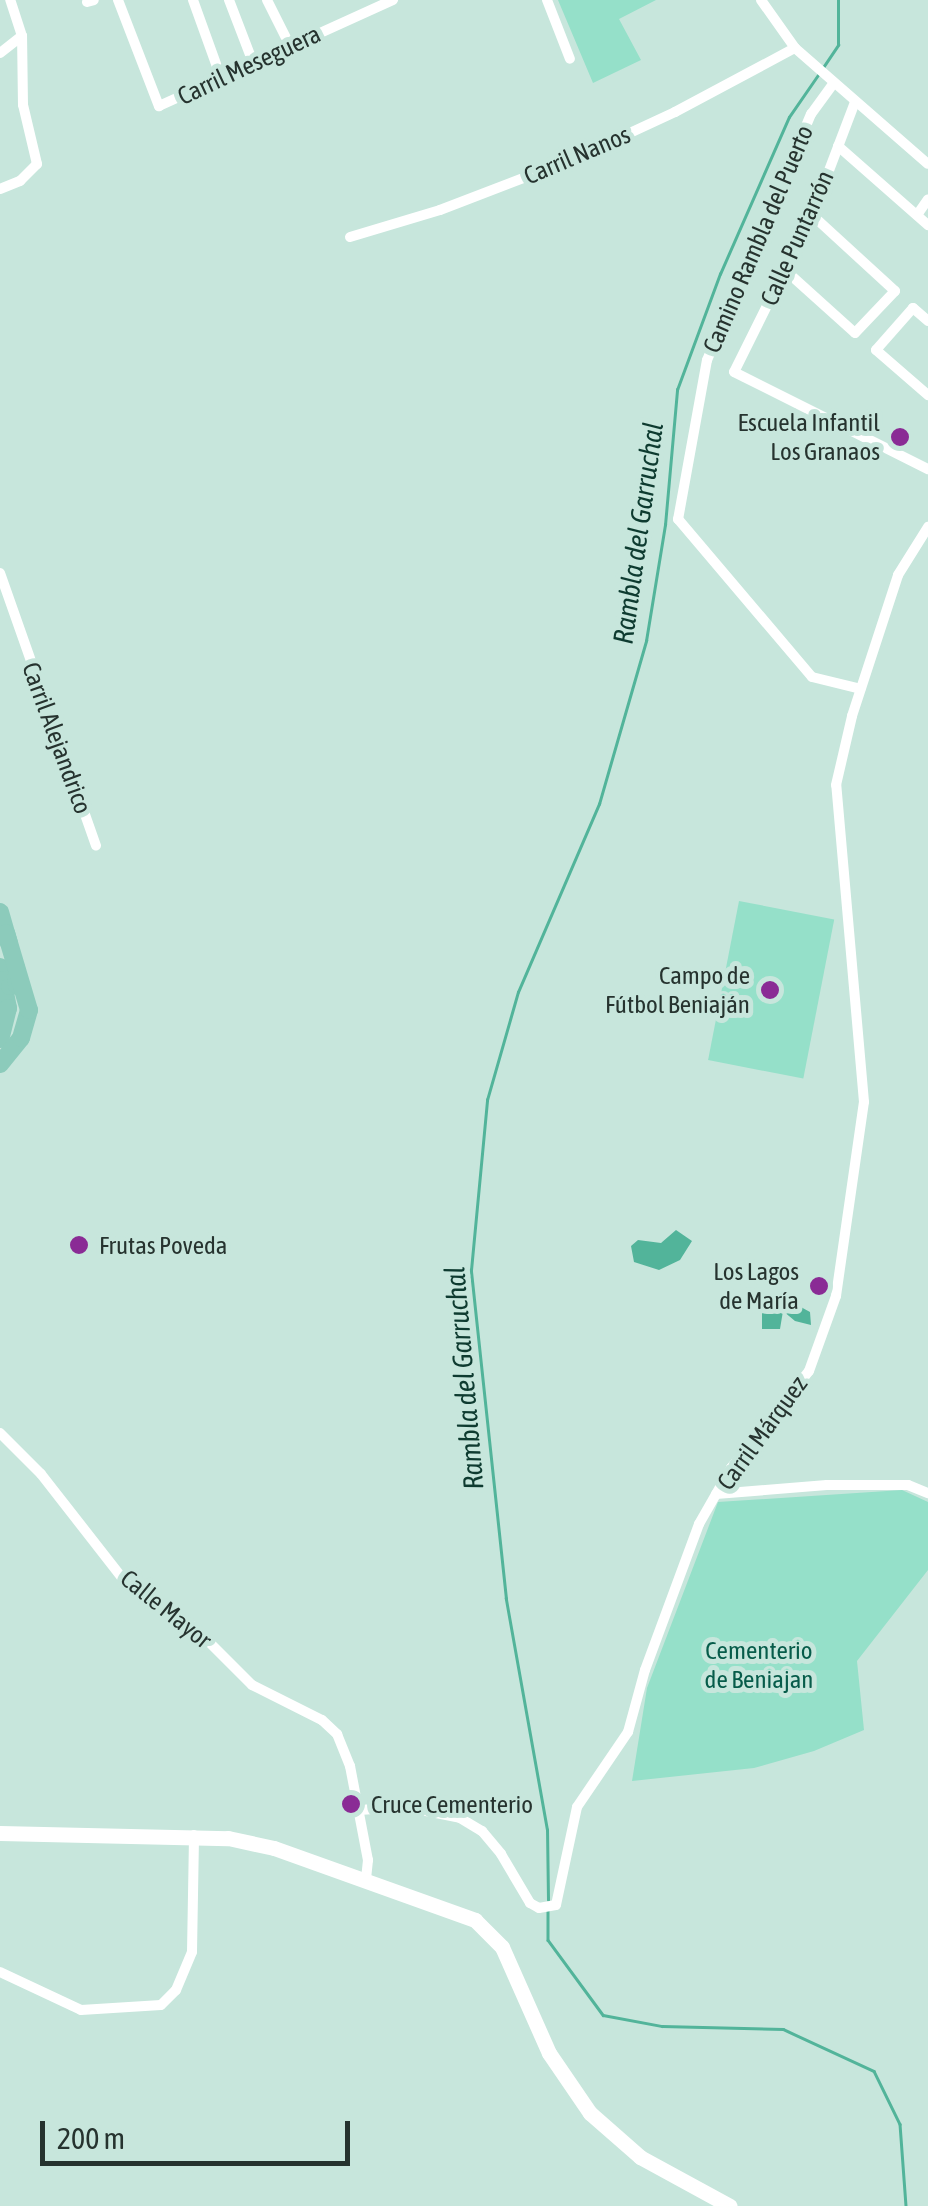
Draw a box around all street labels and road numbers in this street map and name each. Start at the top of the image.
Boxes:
street label: Carril Meseguera [173,19,325,111]
street label: Carril Nanos [519,119,635,191]
street label: Camino Rambla del Puerto [696,121,820,357]
street label: Calle Puntarrón [754,166,840,310]
street label: Carril Alejandrico [16,658,98,818]
street label: Carril Márquez [711,1370,813,1496]
street label: Calle Mayor [115,1563,217,1655]

